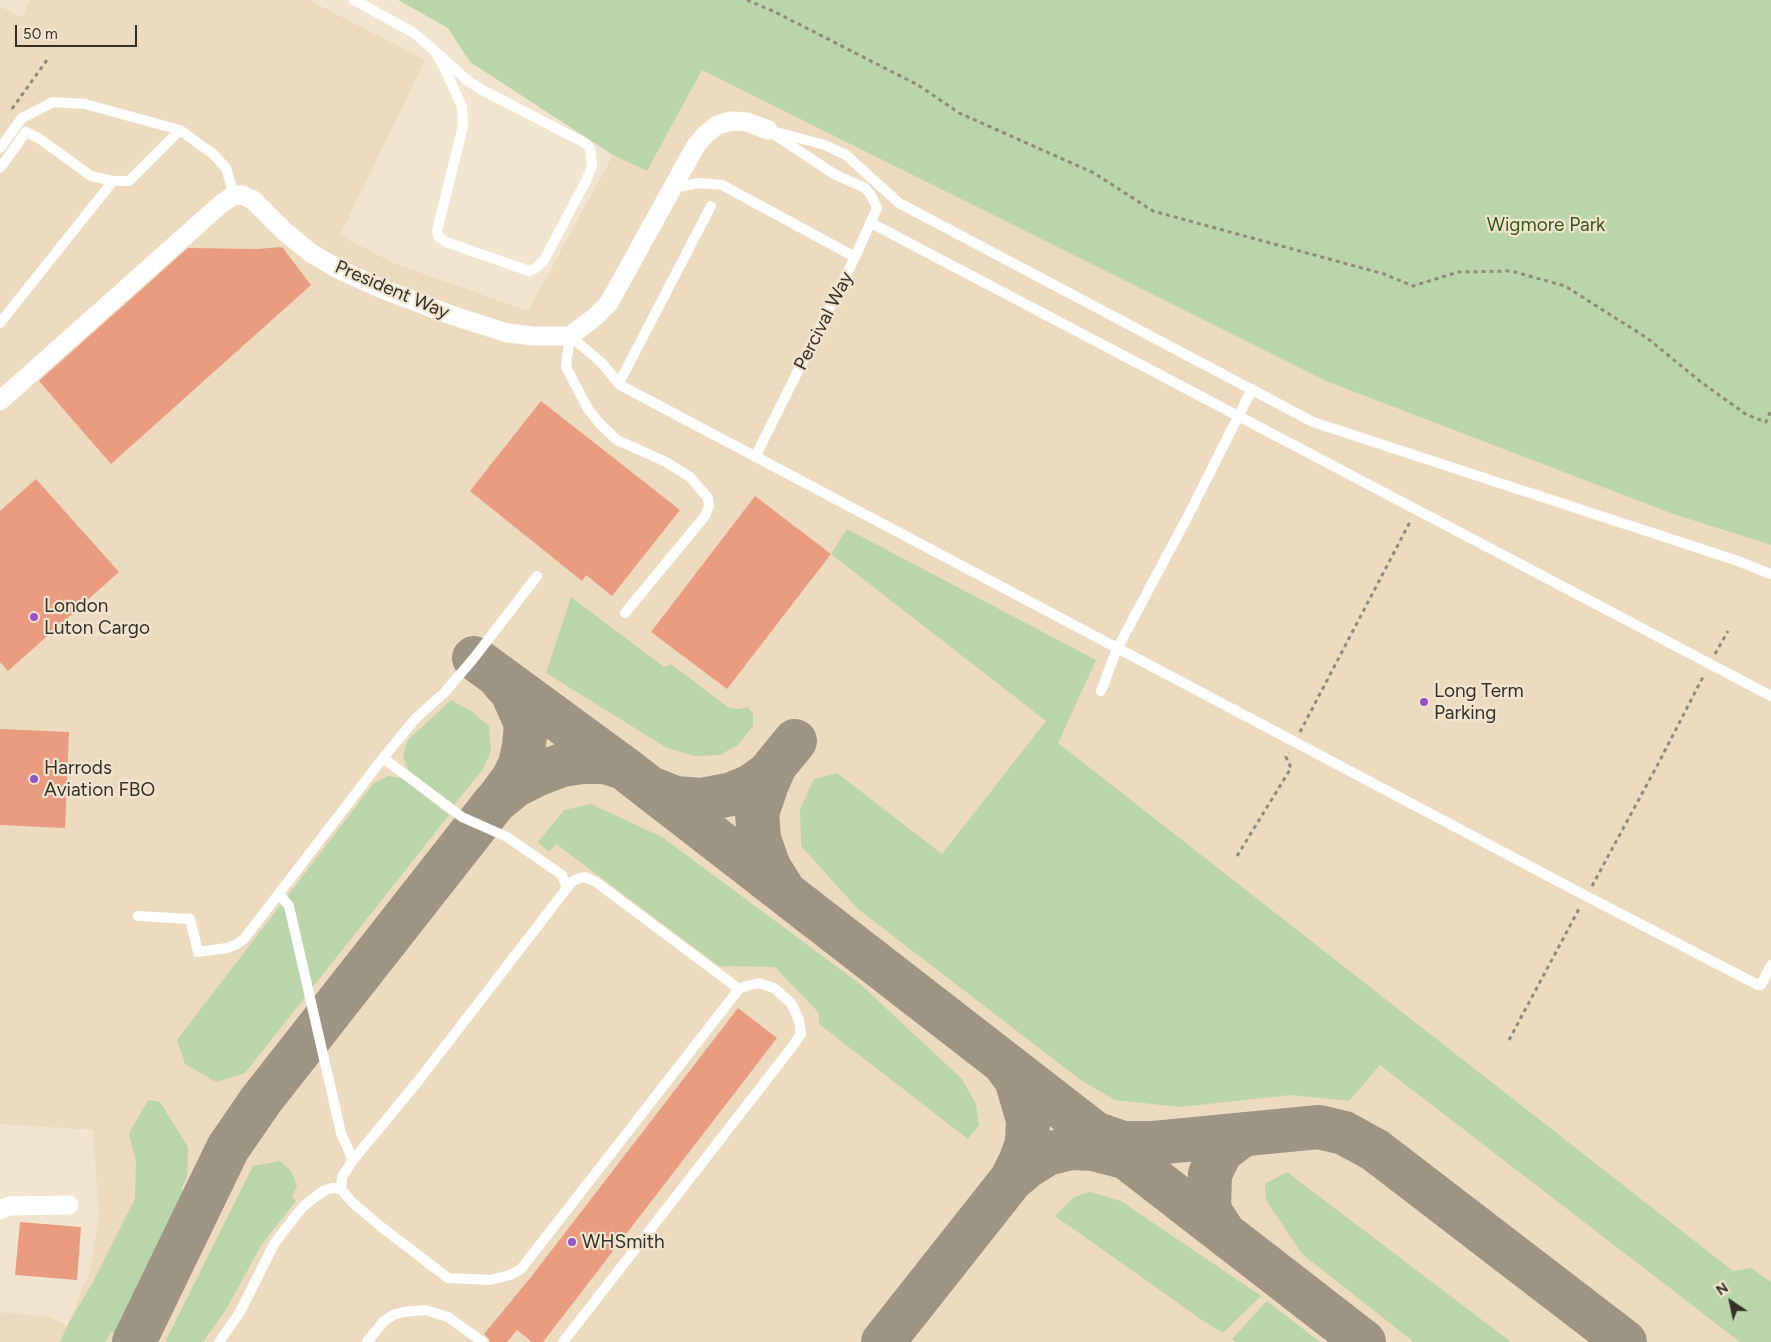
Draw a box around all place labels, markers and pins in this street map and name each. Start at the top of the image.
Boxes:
place label: London Luton Cargo [44,595,150,639]
marker: London Luton Cargo [28,611,40,623]
place label: Long Term Parking [1434,680,1524,724]
marker: Long Term Parking [1418,696,1430,708]
place label: Harrods Aviation FBO [44,757,155,801]
marker: Harrods Aviation FBO [28,773,40,785]
place label: WHSmith [582,1231,665,1253]
marker: WHSmith [566,1236,578,1248]

